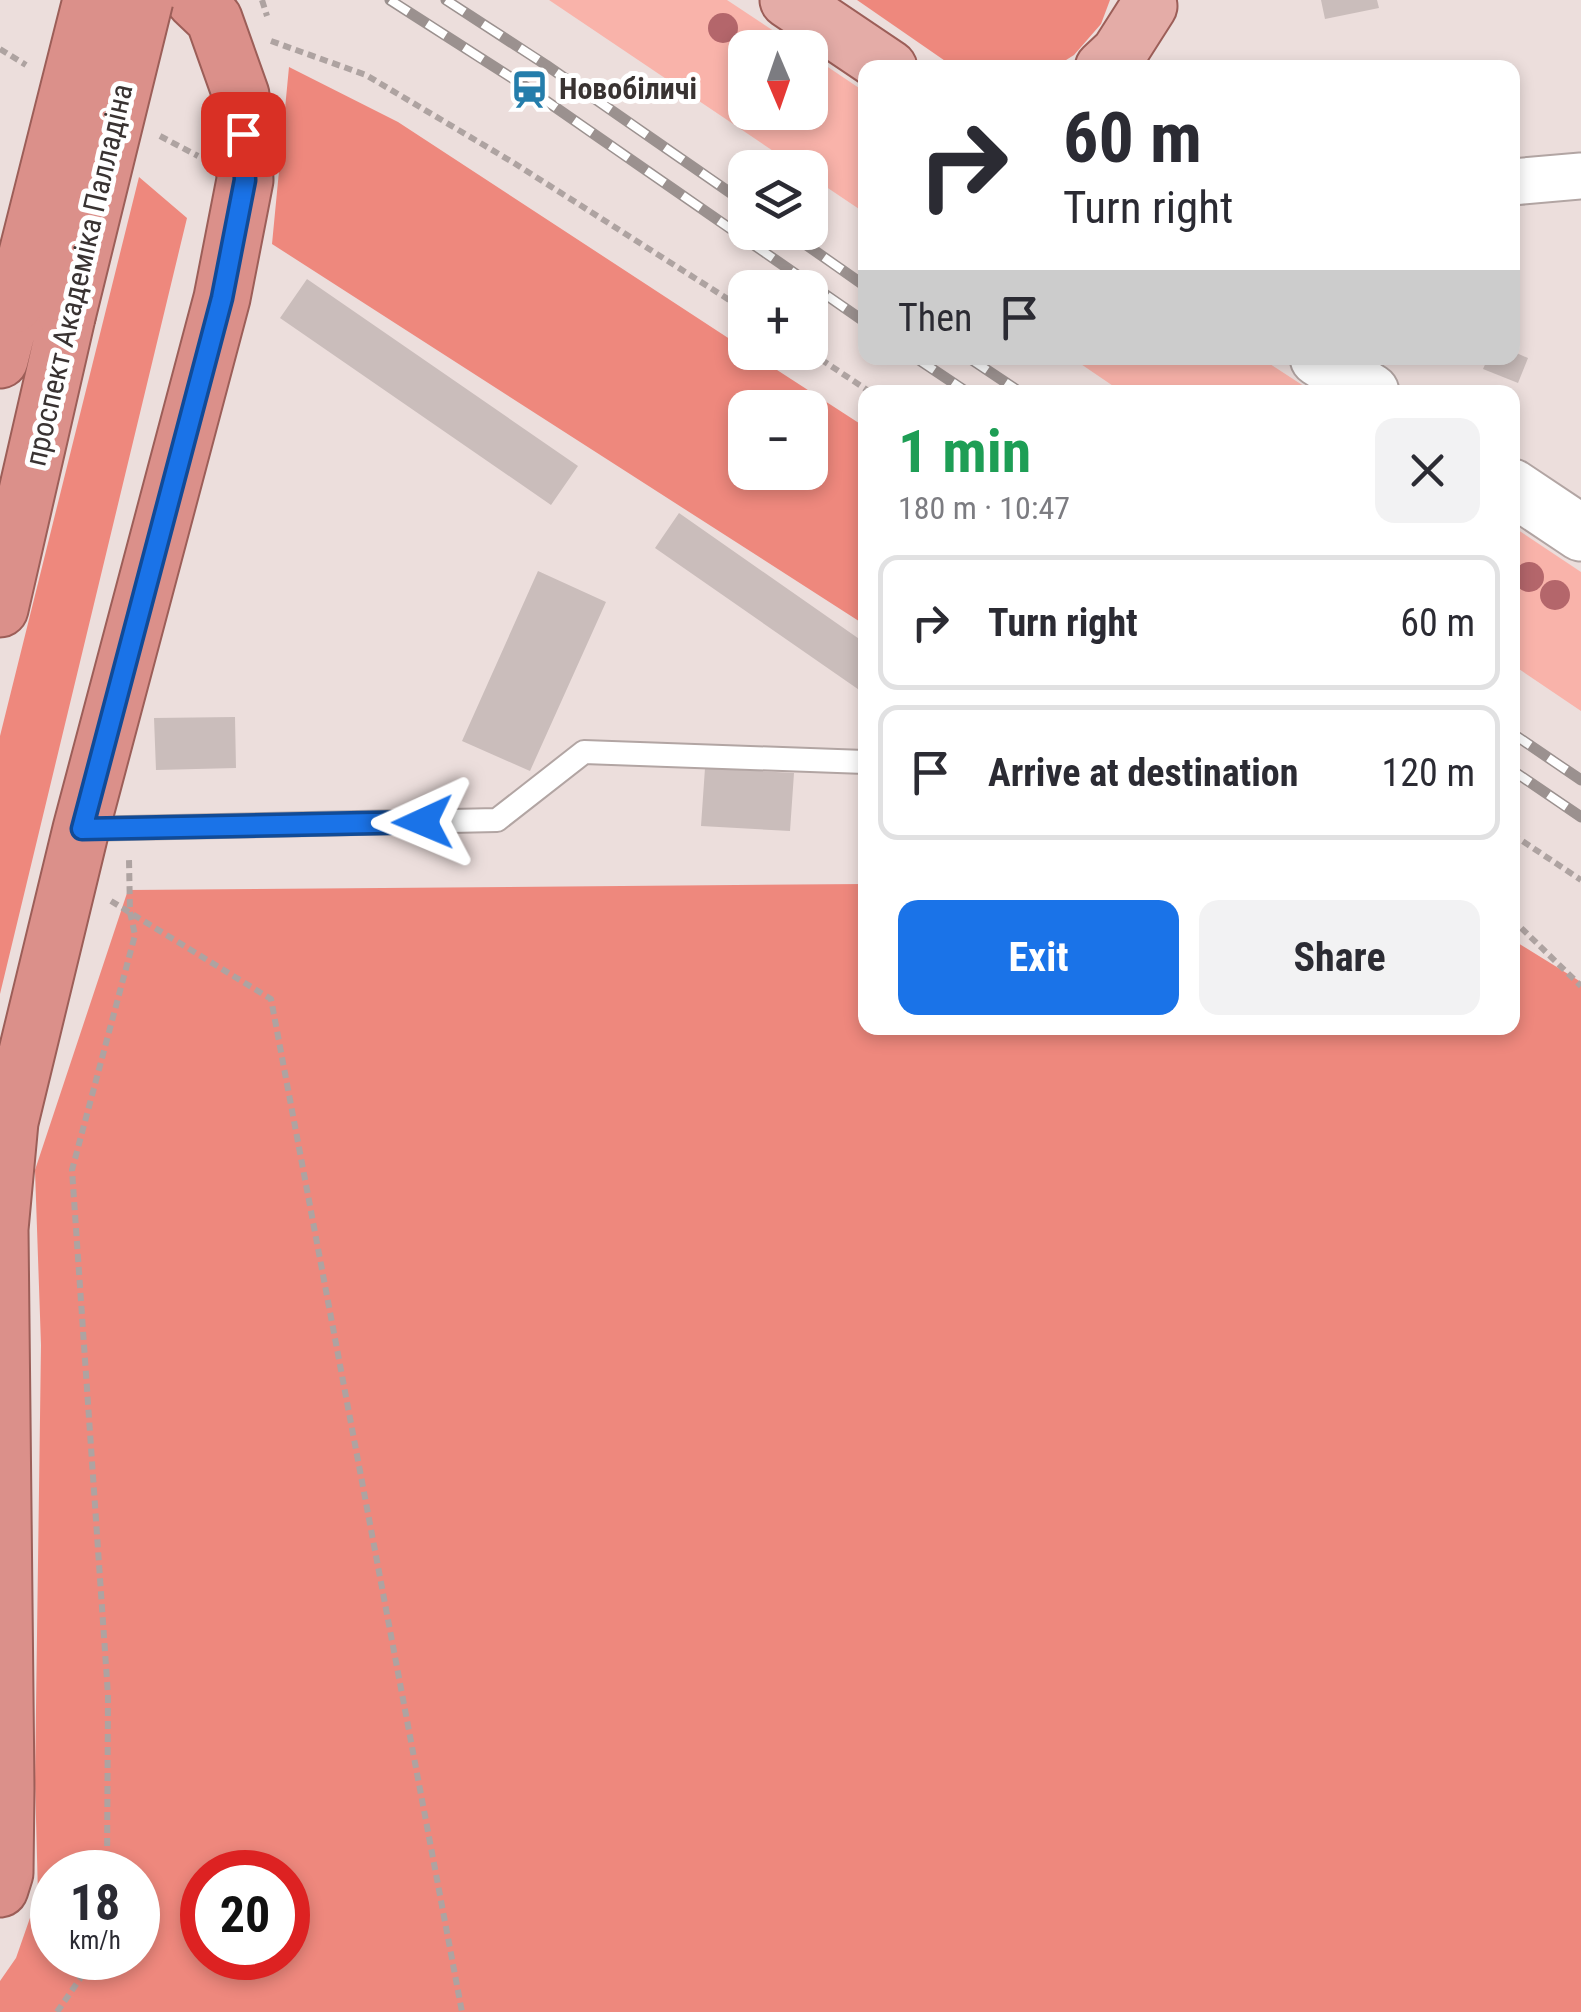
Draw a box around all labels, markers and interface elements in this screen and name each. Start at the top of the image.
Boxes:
north arrow [728,30,828,130]
map controls [728,30,828,490]
station icon: Новобіличі [508,68,550,110]
place label: Новобіличі [559,71,697,106]
street label: проспект Академіка Палладіна [17,80,140,469]
pin [201,92,286,177]
text: 60 m [1063,97,1202,179]
icon: right [898,100,1028,230]
icon: arrive [216,107,271,162]
button: layers [728,150,828,250]
text: Turn right [1063,181,1233,234]
button: + [728,270,828,370]
icon: arrive [992,290,1047,345]
text: Then [898,296,972,340]
button: − [728,390,828,490]
text: 1 min [898,416,1031,487]
button: close [1375,418,1480,523]
text: 180 m · 10:47 [898,489,1070,527]
icon: right [903,595,958,650]
text: Turn right [988,601,1138,645]
text: 60 m [1400,601,1475,645]
icon: arrive [903,745,958,800]
text: Arrive at destination [988,751,1298,795]
text: 120 m [1381,751,1475,795]
position arrow [371,770,475,874]
button: Exit [898,900,1179,1015]
button: Share [1199,900,1480,1015]
speed limit sign: 20 [180,1850,310,1980]
text: 18 [70,1874,120,1932]
text: km/h [69,1926,121,1955]

